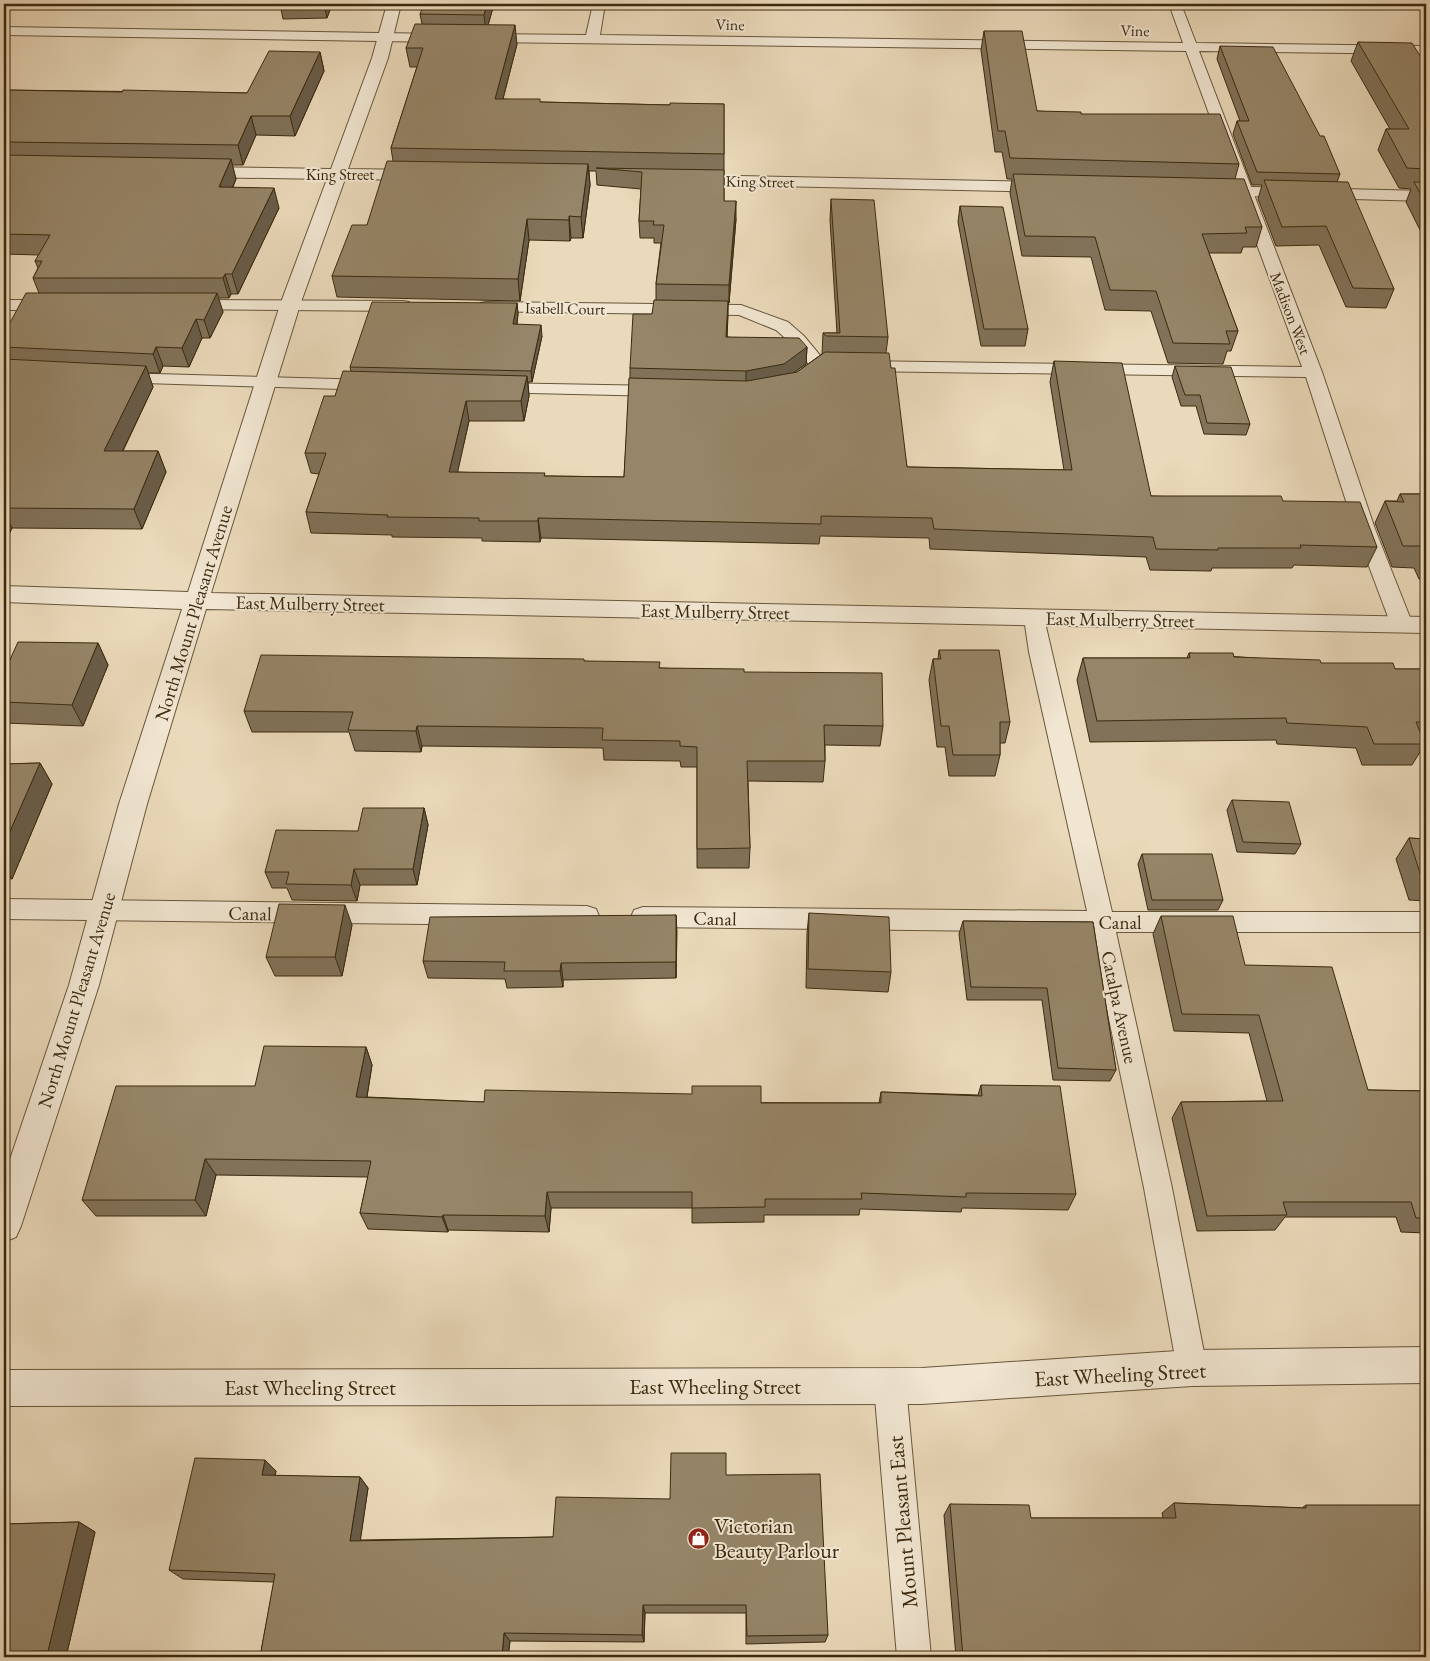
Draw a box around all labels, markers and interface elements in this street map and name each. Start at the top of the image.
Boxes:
street label: Vine [715,14,745,35]
street label: Vine [1120,20,1150,41]
street label: King Street [306,164,374,185]
street label: King Street [726,170,794,193]
street label: Madison West [1265,269,1316,357]
street label: Isabell Court [525,297,605,320]
street label: North Mount Pleasant Avenue [149,502,238,724]
street label: East Mulberry Street [235,590,385,617]
street label: East Mulberry Street [640,598,790,625]
street label: East Mulberry Street [1045,606,1195,633]
street label: North Mount Pleasant Avenue [32,889,121,1111]
street label: Canal [228,901,272,926]
street label: Canal [693,906,737,931]
street label: Canal [1098,910,1142,935]
street label: Catalpa Avenue [1095,948,1144,1066]
street label: East Wheeling Street [1033,1356,1207,1393]
street label: East Wheeling Street [629,1372,801,1401]
street label: East Wheeling Street [224,1373,396,1402]
street label: Mount Pleasant East [881,1434,924,1609]
place label: Victorian Beauty Parlour [714,1511,840,1565]
shop icon: Victorian Beauty Parlour [686,1526,710,1550]

